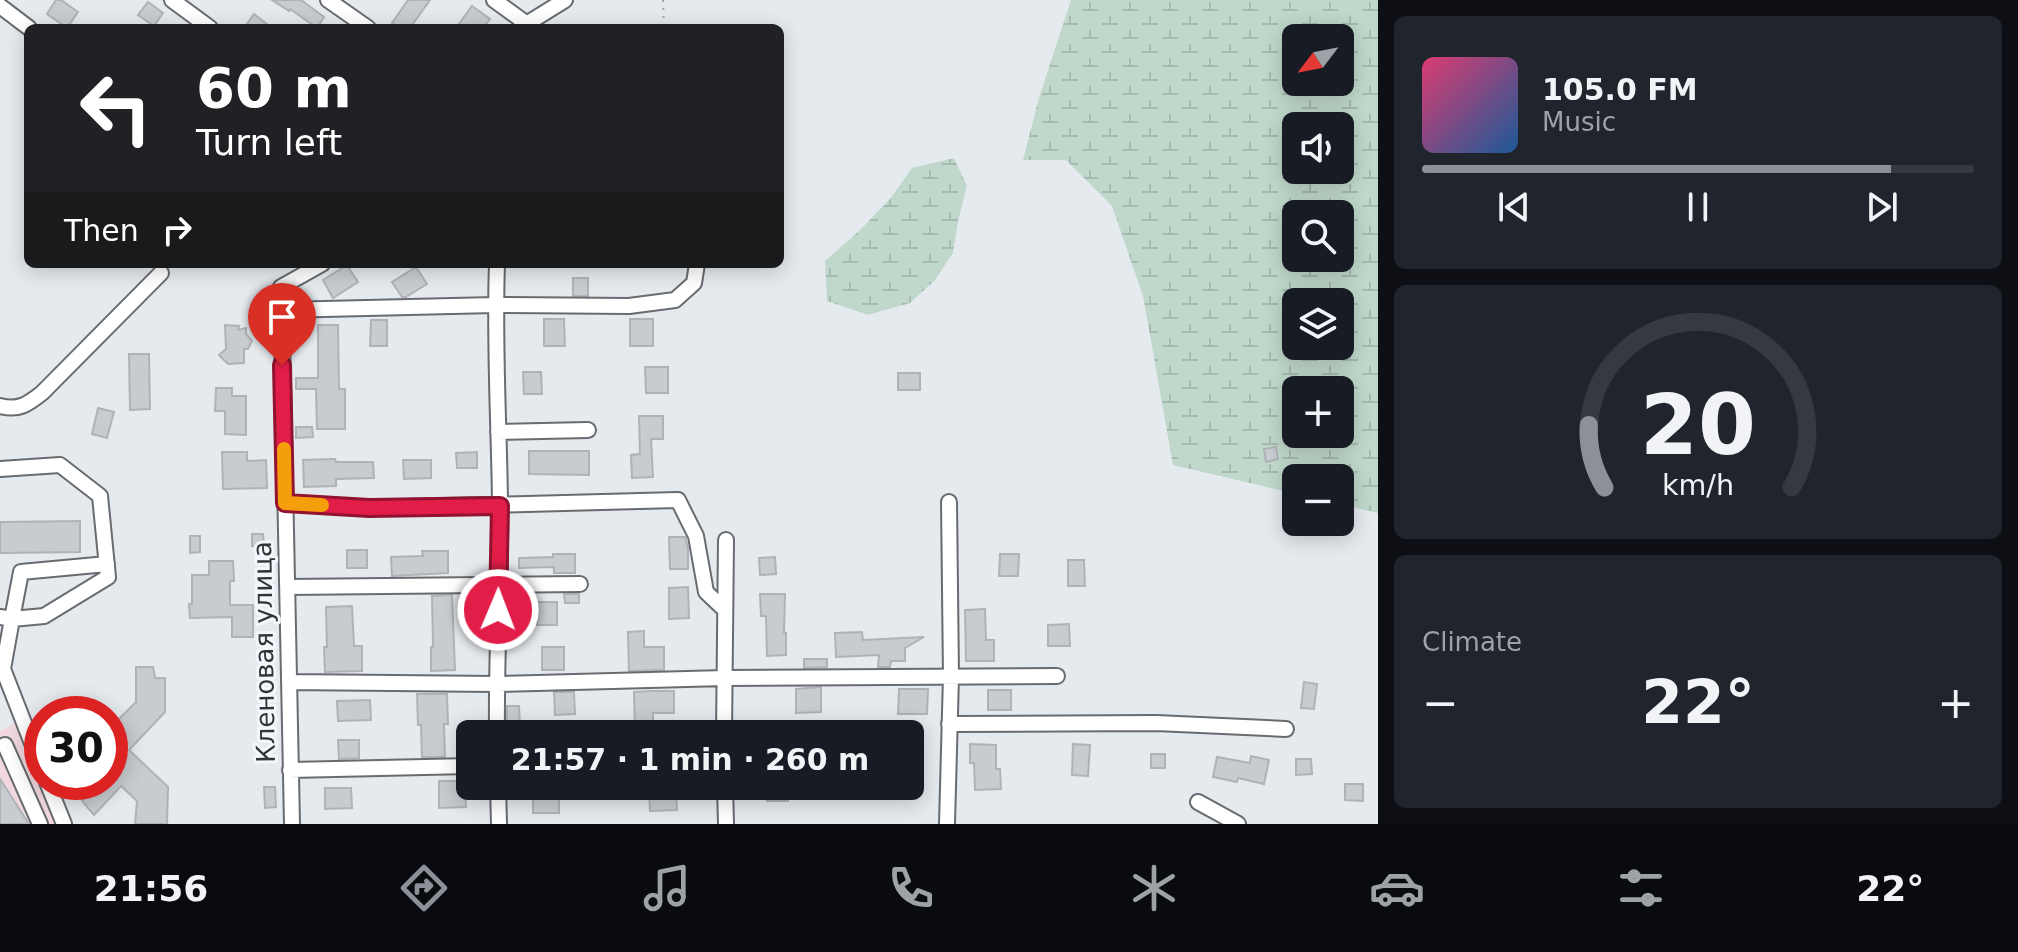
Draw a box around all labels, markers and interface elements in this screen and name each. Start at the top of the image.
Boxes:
north arrow [1282,24,1354,96]
map controls [1282,24,1354,536]
text: 60 m [196,55,352,120]
icon: left [64,56,168,160]
text: 105.0 FM [1542,72,1698,107]
text: Music [1542,107,1616,137]
button: sound [1282,112,1354,184]
text: Turn left [196,122,342,163]
icon: previous [1492,185,1536,229]
icon: pause [1676,185,1720,229]
icon: next [1860,185,1904,229]
button: search [1282,200,1354,272]
icon: right [155,208,199,252]
text: Then [64,213,139,248]
pin [248,283,316,365]
button: layers [1282,288,1354,360]
icon: arrive [260,295,304,339]
button: + [1282,376,1354,448]
text: 20 [1640,377,1756,474]
button: − [1282,464,1354,536]
text: km/h [1662,468,1734,502]
street label: Кленовая улица [247,541,281,763]
position arrow [456,568,540,652]
text: Climate [1422,627,1522,657]
text: 22° [1641,667,1755,737]
text: − [1422,677,1459,728]
text: + [1937,677,1974,728]
speed limit sign: 30 [24,696,128,800]
text: 21:57 · 1 min · 260 m [511,742,869,777]
icon: directions [396,860,452,916]
icon: music [639,860,695,916]
icon: phone [883,860,939,916]
icon: climate [1126,860,1182,916]
icon: car [1369,860,1425,916]
icon: filters [1613,860,1669,916]
text: 21:56 [94,868,208,909]
text: 22° [1856,868,1924,909]

